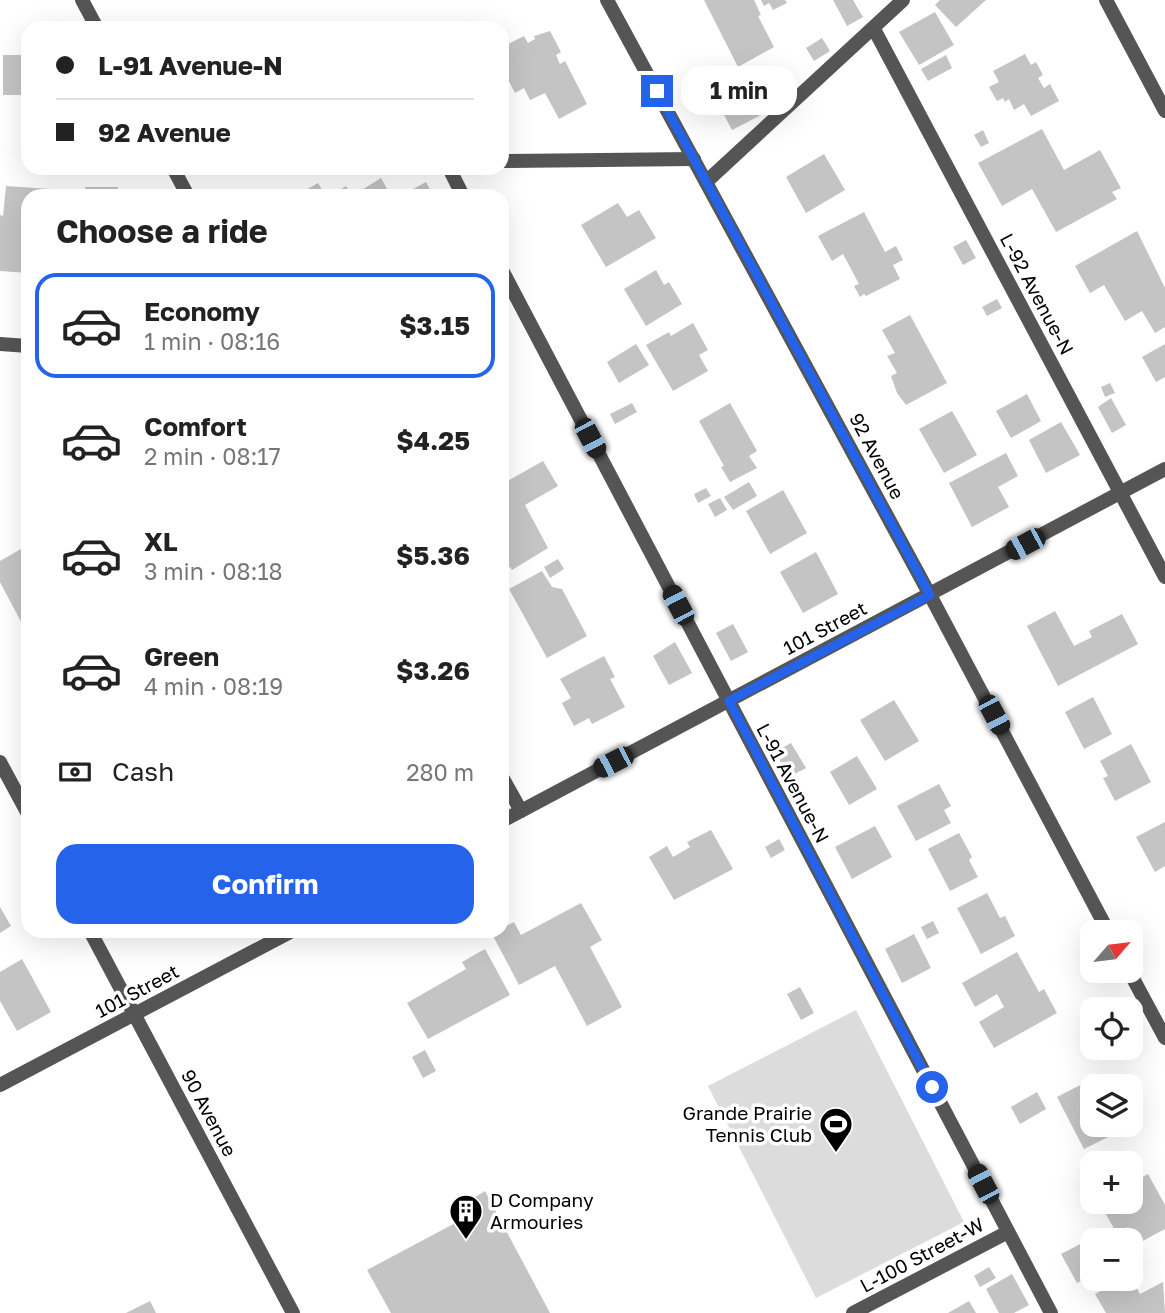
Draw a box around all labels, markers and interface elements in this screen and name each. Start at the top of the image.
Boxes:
text: L-91 Avenue-N [98,50,283,81]
callout: 1 min [682,66,797,116]
route end [641,75,673,107]
text: 1 min [710,76,768,104]
text: 92 Avenue [98,117,231,148]
text: Choose a ride [56,212,268,250]
street label: L-92 Avenue-N [996,229,1079,358]
icon: car [60,294,123,357]
text: Economy [144,296,260,327]
text: $3.15 [399,310,470,341]
text: 1 min · 08:16 [144,327,280,355]
icon: car [60,409,123,472]
street label: 92 Avenue [845,409,910,503]
text: Comfort [144,411,247,442]
car [571,415,610,461]
text: $4.25 [396,425,470,456]
text: 2 min · 08:17 [144,442,281,470]
icon: car [60,524,123,587]
car [1002,525,1049,563]
text: XL [144,526,178,557]
text: $5.36 [396,540,470,571]
text: 3 min · 08:18 [144,557,283,585]
car [659,582,698,628]
street label: 101 Street [779,596,870,659]
icon: car [60,639,123,702]
text: Green [144,641,219,672]
text: $3.26 [396,655,470,686]
text: 4 min · 08:19 [144,672,283,700]
car [975,692,1014,738]
street label: L-91 Avenue-N [752,719,835,847]
car [590,743,637,781]
icon: cash [56,753,94,791]
text: Cash [112,756,174,787]
text: 280 m [406,758,474,786]
button: Confirm [56,844,474,924]
north arrow [1080,920,1143,984]
map controls [1080,920,1143,1291]
street label: 101 Street [91,959,182,1022]
button: locate [1080,997,1143,1060]
street label: 90 Avenue [177,1065,242,1160]
route start [916,1071,948,1103]
button: layers [1080,1074,1143,1137]
place label: Grande Prairie Tennis Club [682,1101,812,1146]
sports icon: Grande Prairie Tennis Club [817,1105,855,1154]
button: + [1080,1151,1143,1214]
car [964,1161,1003,1207]
place label: D Company Armouries [490,1188,594,1233]
building icon: D Company Armouries [447,1192,485,1241]
street label: L-100 Street-W [856,1212,988,1297]
button: − [1080,1228,1143,1291]

